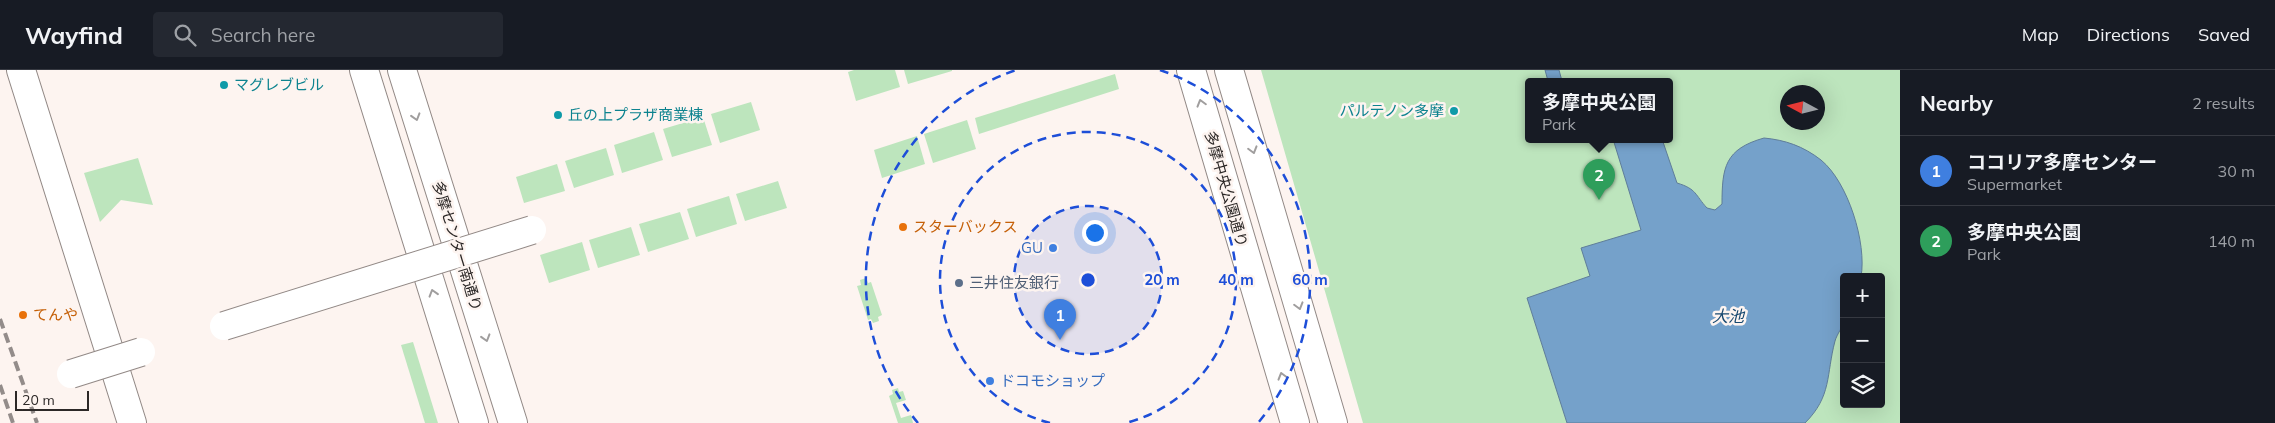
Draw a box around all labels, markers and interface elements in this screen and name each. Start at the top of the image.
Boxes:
search box [153,12,503,57]
text: Wayfind [25,20,123,50]
icon: search [171,21,199,49]
text: Search here [211,23,315,47]
text: Map [2022,23,2059,46]
text: Directions [2087,23,2170,46]
text: Saved [2198,23,2250,46]
place label: マグレブビル [234,75,324,94]
popup [1525,78,1673,143]
marker: マグレブビル [218,79,230,91]
north arrow [1780,85,1825,130]
text: 多摩中央公園 [1542,90,1656,114]
text: Nearby [1920,90,1993,116]
text: 2 results [2192,93,2255,113]
one-way arrow [1196,98,1207,107]
place label: パルテノン多摩 [1339,101,1444,120]
place label: 丘の上プラザ商業棟 [568,105,703,124]
marker: パルテノン多摩 [1448,105,1460,117]
marker: 丘の上プラザ商業棟 [552,109,564,121]
one-way arrow [411,112,421,120]
text: Park [1542,114,1576,134]
street label: 多摩中央公園通り [1201,129,1252,249]
one-way arrow [1247,146,1257,154]
text: ココリア多摩センター [1967,150,2157,174]
pin: 2 [1583,159,1615,200]
text: 1 [1931,161,1941,181]
text: 30 m [2218,161,2255,181]
text: Supermarket [1967,174,2062,194]
street label: 多摩センター南通り [429,179,486,313]
place label: スターバックス [913,217,1017,236]
your location [1082,220,1108,246]
text: 多摩中央公園 [1967,220,2081,244]
marker: スターバックス [897,221,909,233]
text: 2 [1931,231,1941,251]
text: 140 m [2208,231,2255,251]
place label: GU [1021,238,1043,257]
marker: GU [1047,242,1059,254]
text: Park [1967,244,2001,264]
text: 20 m [1144,270,1180,289]
text: 40 m [1218,270,1254,289]
text: 60 m [1292,270,1328,289]
centre of rings [1079,271,1097,289]
place label: 三井住友銀行 [969,273,1059,292]
map controls [1840,273,1885,408]
button: + [1840,273,1885,318]
marker: 三井住友銀行 [953,277,965,289]
one-way arrow [429,289,439,298]
pin: 1 [1044,299,1076,340]
one-way arrow [1293,302,1303,310]
place label: てんや [33,305,78,324]
water label: 大池 [1712,306,1746,326]
marker: てんや [17,309,29,321]
button: − [1840,318,1885,363]
one-way arrow [480,334,490,342]
button: layers [1840,363,1885,408]
place label: ドコモショップ [1000,371,1105,390]
one-way arrow [1277,373,1287,381]
marker: ドコモショップ [984,375,996,387]
scale bar [15,388,89,411]
text: 20 m [22,391,55,409]

